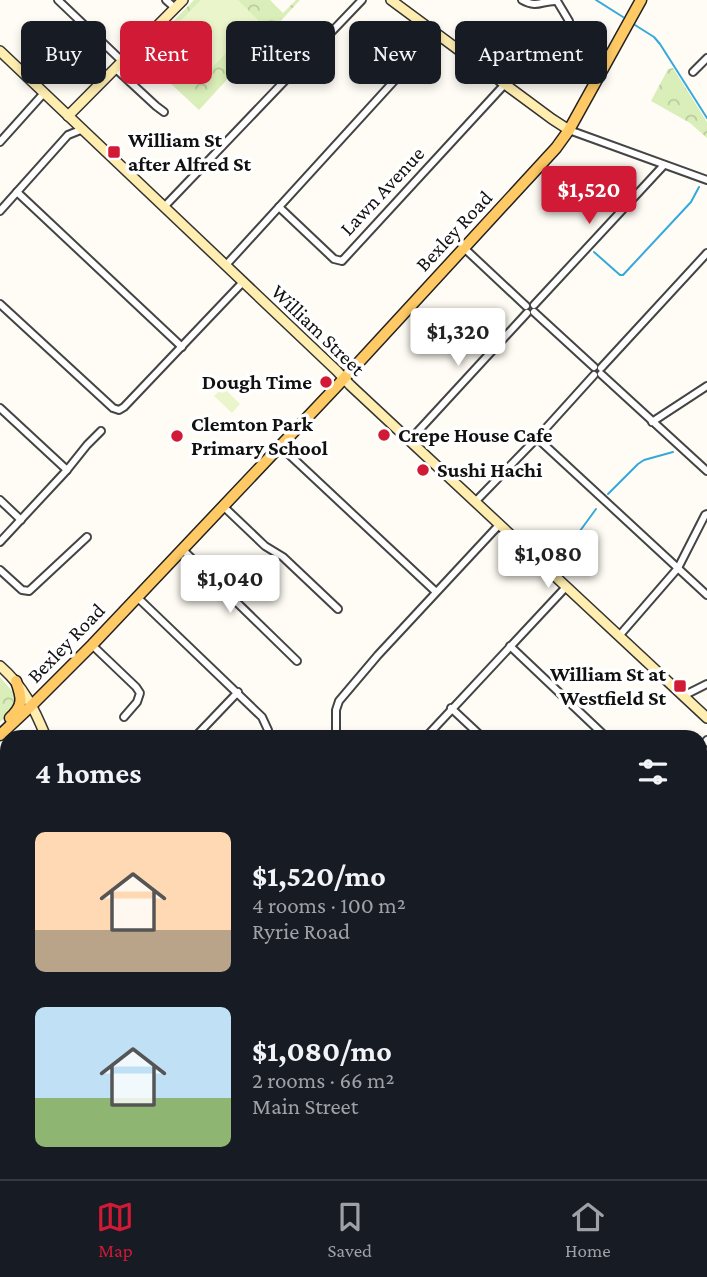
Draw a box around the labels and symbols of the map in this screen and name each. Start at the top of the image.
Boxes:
place label: William St after Alfred St [127,128,252,176]
street label: Lawn Avenue [335,142,429,240]
marker: William St after Alfred St [106,144,122,160]
pin: $1,520 [532,166,646,226]
street label: Bexley Road [411,186,497,276]
street label: William Street [266,279,371,381]
pin: $1,320 [401,308,515,368]
place label: Dough Time [202,370,312,394]
marker: Dough Time [318,374,334,390]
place label: Clemton Park Primary School [191,412,328,460]
place label: Crepe House Cafe [398,423,553,447]
marker: Crepe House Cafe [376,427,392,443]
marker: Clemton Park Primary School [169,428,185,444]
place label: Sushi Hachi [437,458,542,482]
marker: Sushi Hachi [415,462,431,478]
pin: $1,080 [491,530,605,590]
pin: $1,040 [173,556,287,615]
street label: Bexley Road [22,598,110,688]
place label: William St at Westfield St [549,662,666,710]
marker: William St at Westfield St [672,678,688,694]

